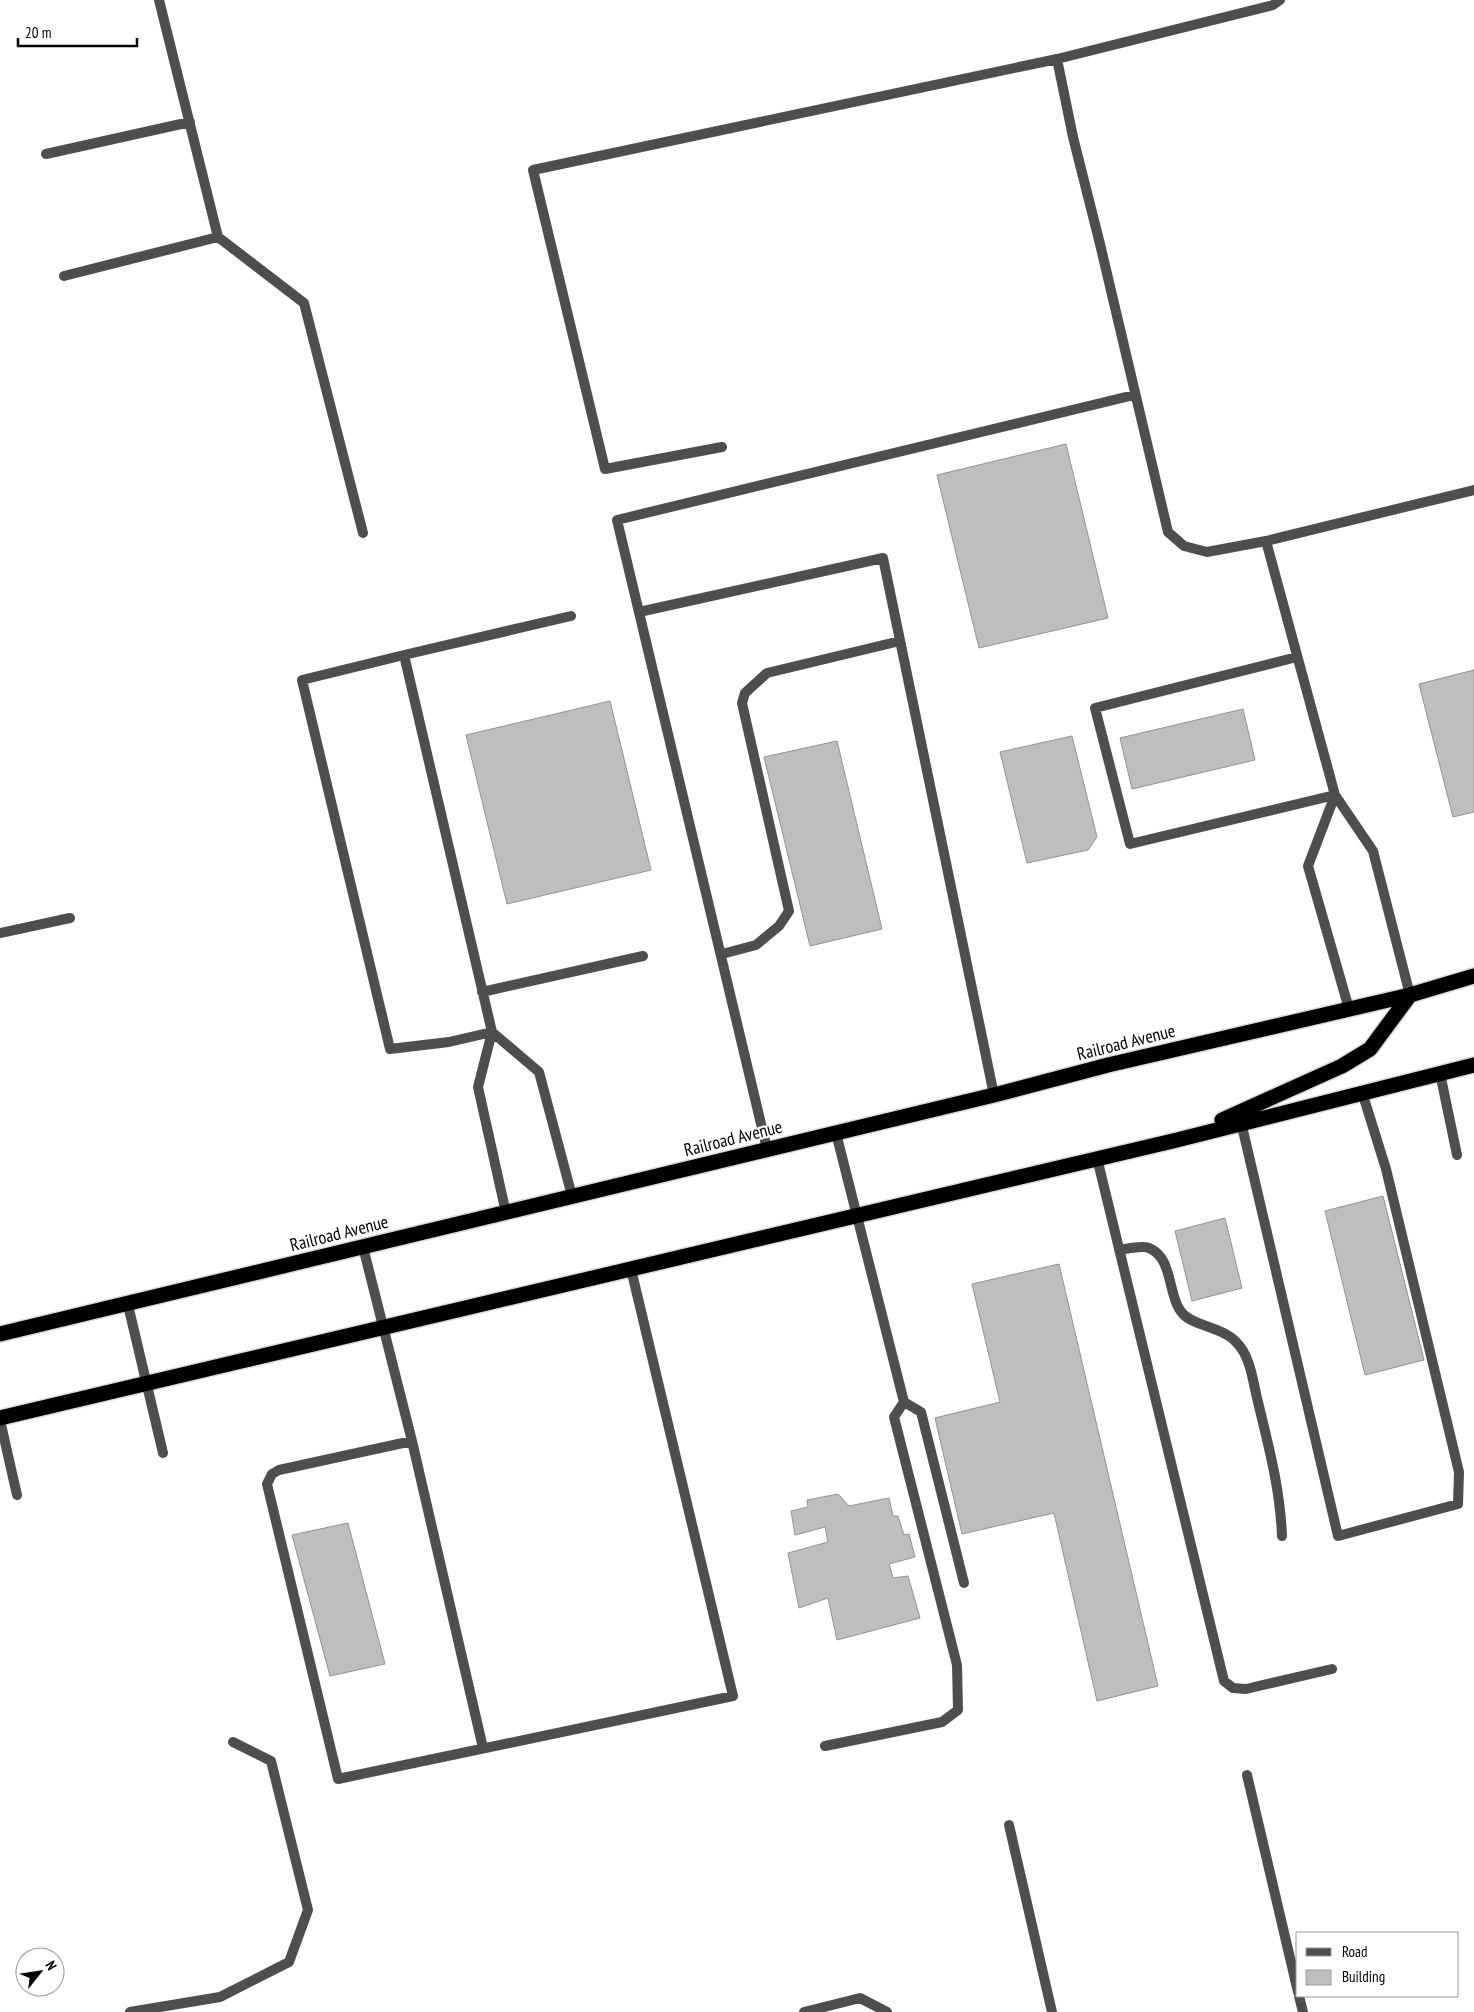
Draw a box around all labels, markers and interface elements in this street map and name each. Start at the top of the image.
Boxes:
scale bar [18,15,136,47]
text: 20 m [25,23,51,42]
street label: Railroad Avenue [1074,1019,1178,1065]
street label: Railroad Avenue [681,1115,785,1161]
street label: Railroad Avenue [287,1210,391,1256]
legend [1296,1932,1459,1997]
text: Road [1342,1942,1368,1961]
north arrow [15,1947,65,1997]
text: N [42,1958,61,1973]
text: Building [1342,1967,1385,1986]

